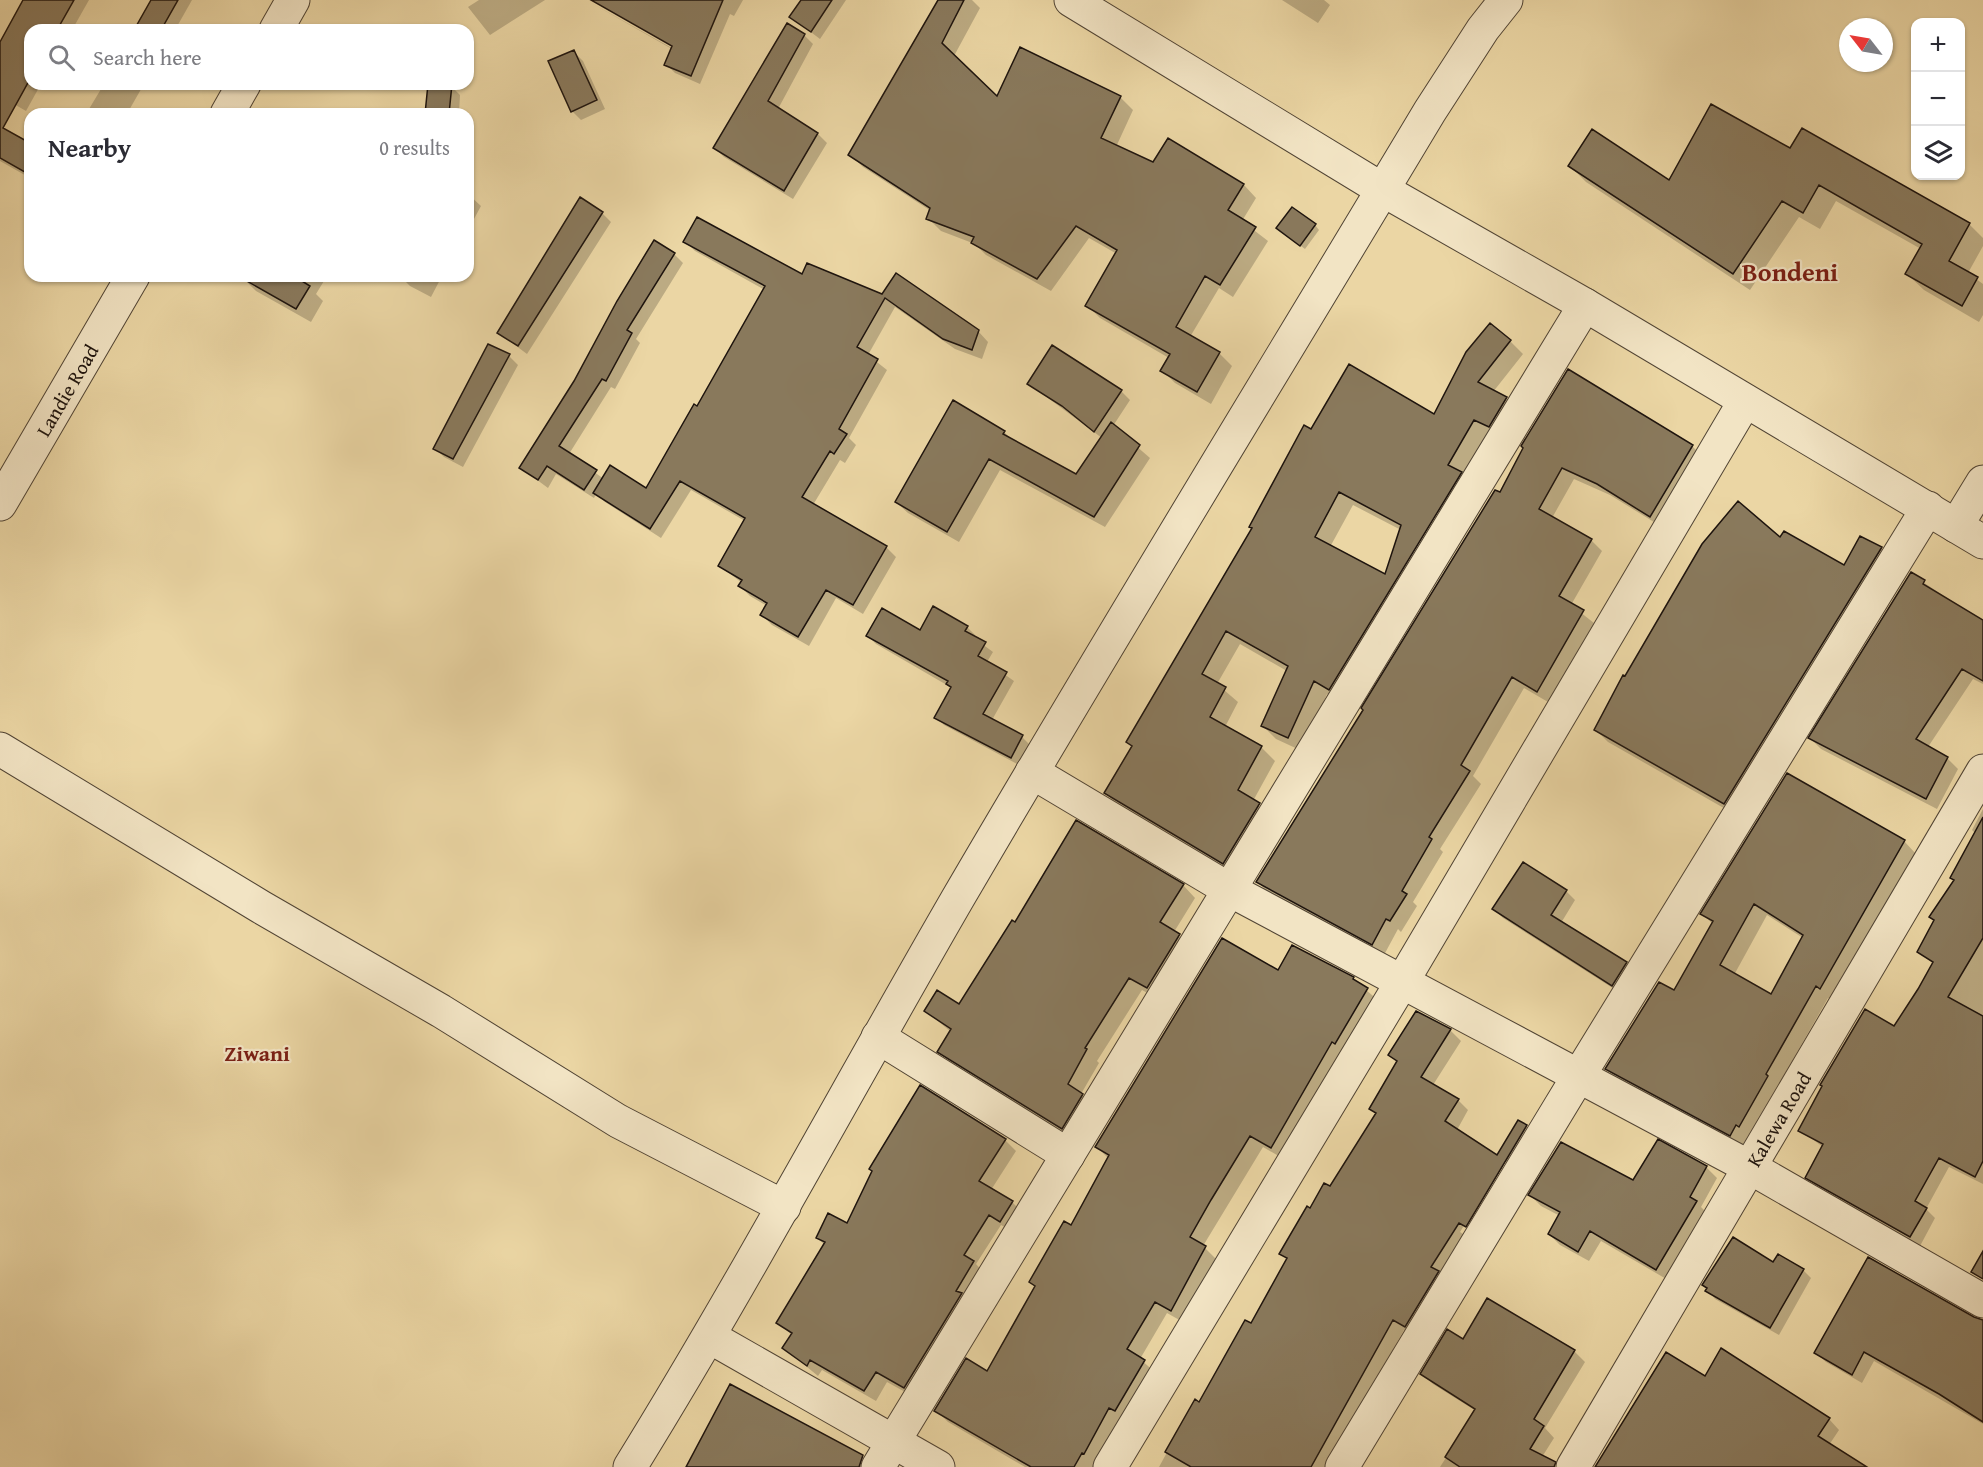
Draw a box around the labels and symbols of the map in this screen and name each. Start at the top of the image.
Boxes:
north arrow [1839,18,1893,72]
district label: Bondeni [1742,252,1838,291]
street label: Landie Road [28,338,105,442]
district label: Ziwani [224,1037,290,1069]
street label: Kalewa Road [1739,1066,1818,1172]

